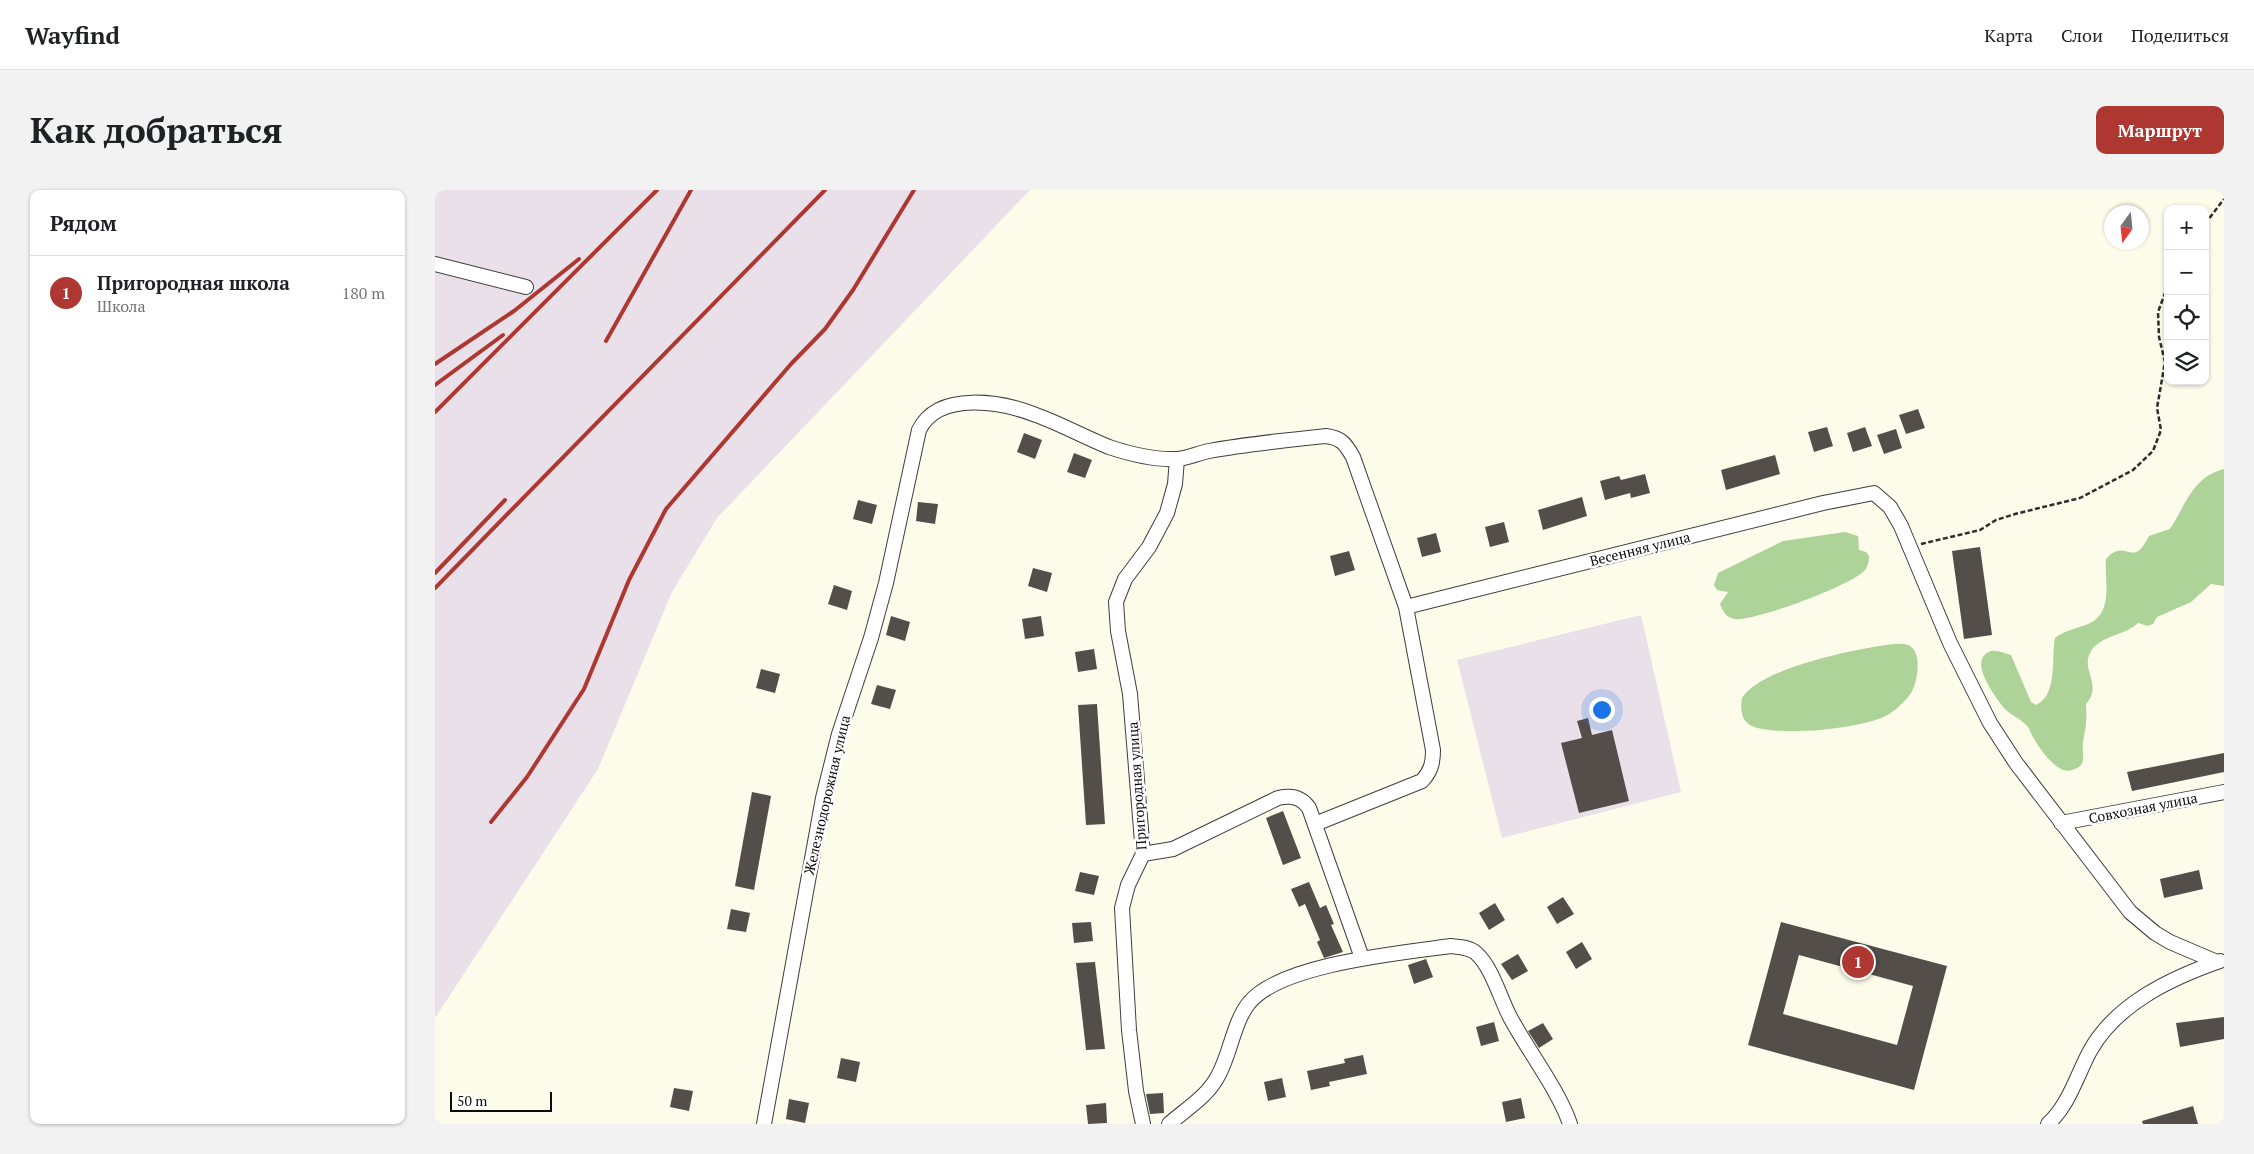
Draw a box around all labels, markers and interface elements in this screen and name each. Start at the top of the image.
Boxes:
text: Wayfind [25,19,120,51]
text: Карта [1984,23,2033,47]
text: Слои [2061,23,2103,47]
text: Поделиться [2131,23,2229,47]
button: Маршрут [2096,106,2224,154]
text: Как добраться [30,107,283,153]
north arrow [2104,205,2149,250]
map controls [2164,205,2209,385]
button: + [2164,205,2209,250]
text: Рядом [50,209,117,237]
button: − [2164,250,2209,295]
text: Пригородная школа [97,270,290,295]
text: 1 [61,282,71,304]
text: 180 m [342,282,385,304]
text: Школа [97,295,146,317]
button: locate [2164,295,2209,340]
button: layers [2164,340,2209,385]
street label: Весенняя улица [1588,527,1692,570]
your location [1589,697,1615,723]
street label: Железнодорожная улица [799,713,854,877]
street label: Пригородная улица [1123,721,1150,851]
street label: Совхозная улица [2087,788,2199,827]
pin: 1 [1842,943,1874,981]
scale bar [450,1089,553,1112]
text: 50 m [457,1091,487,1110]

